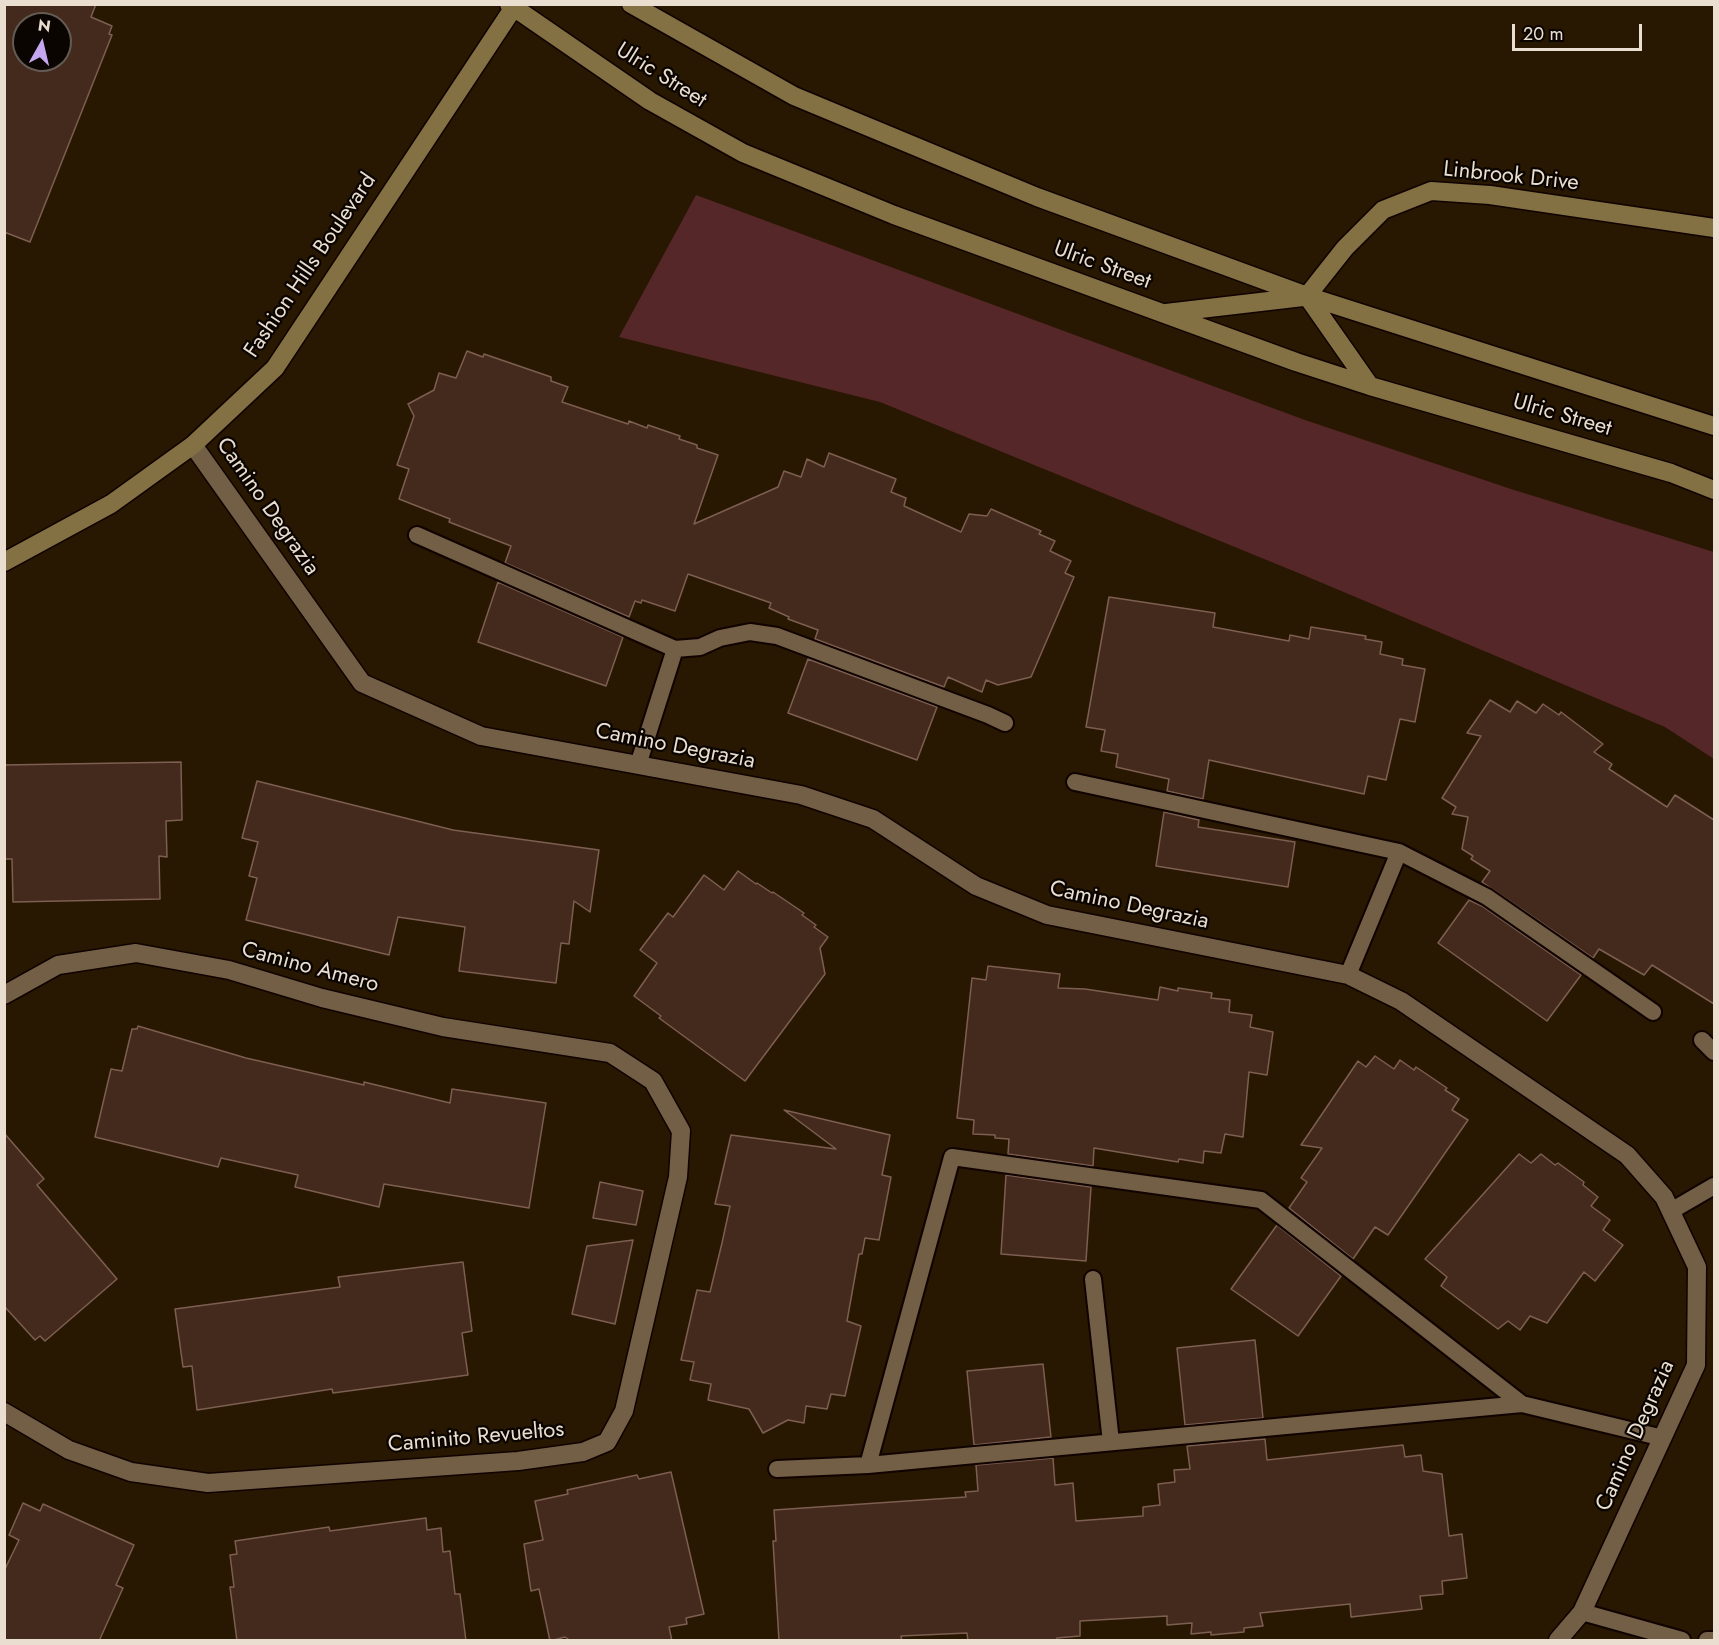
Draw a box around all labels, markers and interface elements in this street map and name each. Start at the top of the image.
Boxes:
north arrow [12,12,72,72]
scale bar [1515,12,1646,50]
text: N [36,13,52,38]
text: 20 m [1523,21,1563,47]
street label: Ulric Street [611,38,711,114]
street label: Linbrook Drive [1442,157,1580,197]
street label: Fashion Hills Boulevard [240,169,382,363]
street label: Ulric Street [1050,236,1154,296]
street label: Ulric Street [1509,389,1615,443]
street label: Camino Degrazia [210,433,324,581]
street label: Camino Degrazia [593,719,757,775]
street label: Camino Degrazia [1047,876,1211,936]
street label: Camino Amero [239,937,381,999]
street label: Camino Degrazia [1591,1357,1681,1515]
street label: Caminito Revueltos [387,1417,565,1459]

